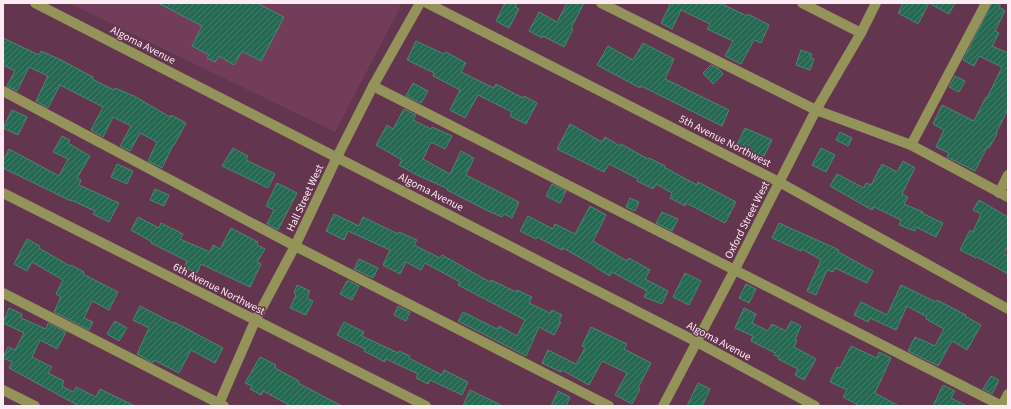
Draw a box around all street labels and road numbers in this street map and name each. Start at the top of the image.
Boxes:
street label: Algoma Avenue [108,22,178,68]
street label: 5th Avenue Northwest [676,111,774,171]
street label: Hall Street West [283,162,327,234]
street label: Algoma Avenue [396,169,466,215]
street label: Oxford Street West [721,178,773,261]
street label: 6th Avenue Northwest [170,259,268,319]
street label: Algoma Avenue [684,318,754,365]

